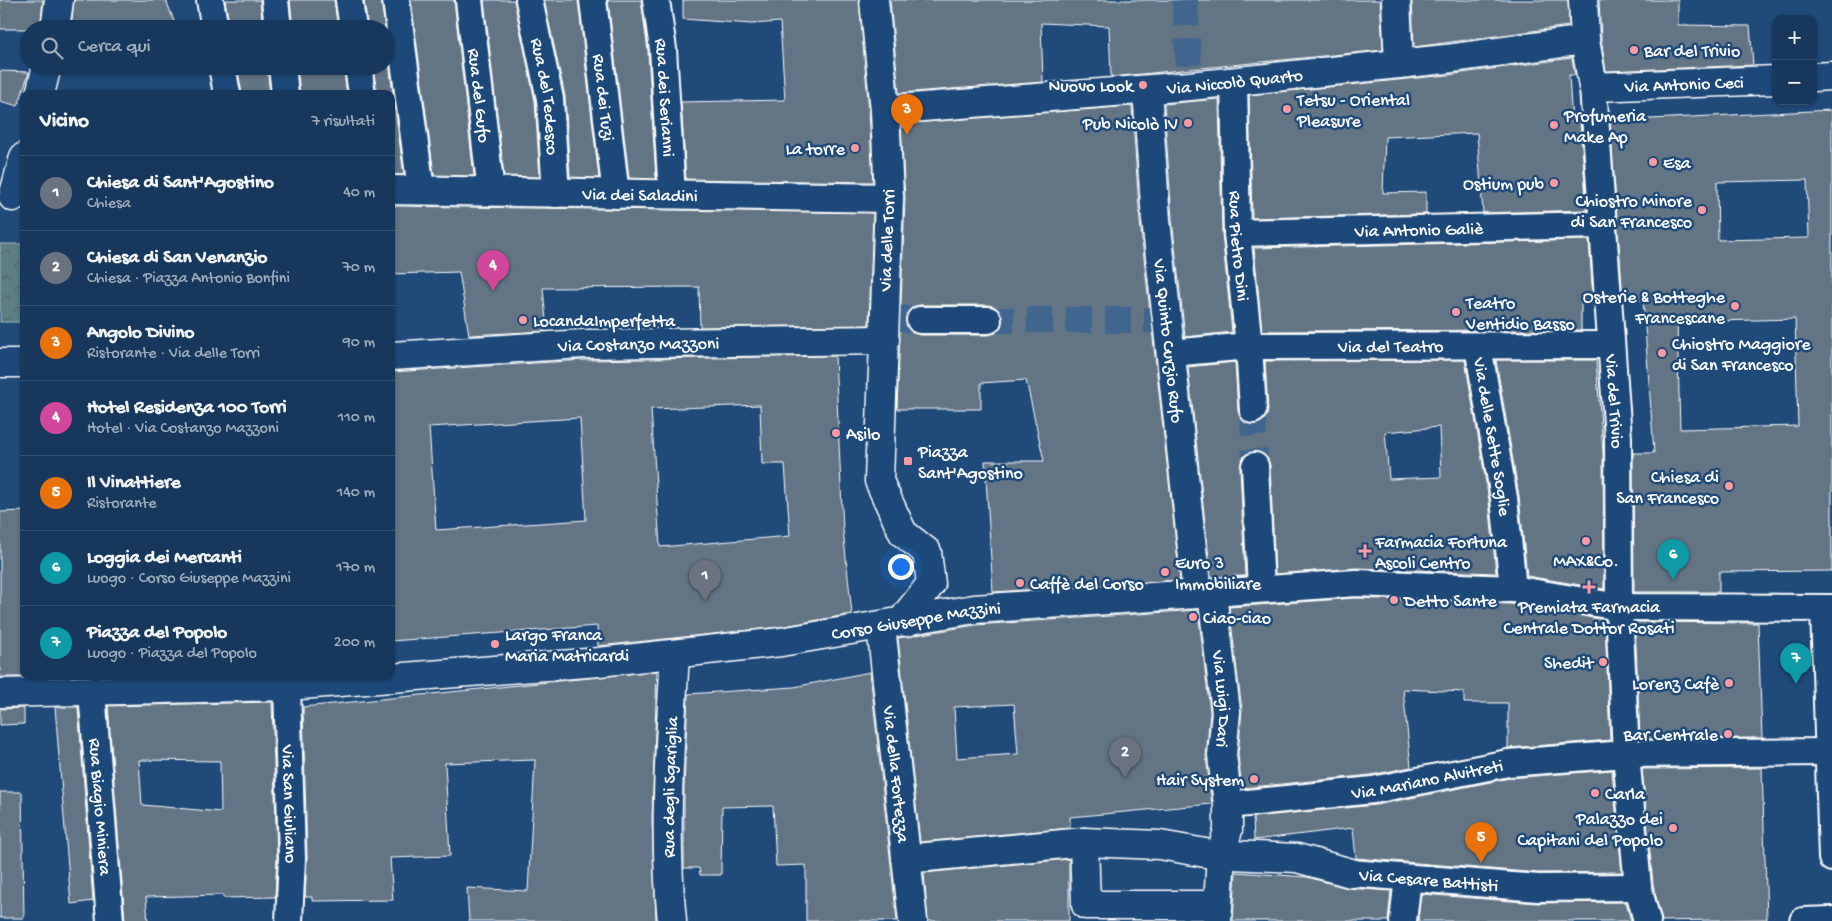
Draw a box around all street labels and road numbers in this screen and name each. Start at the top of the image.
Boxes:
street label: Rua del Tedesco [524,36,562,156]
street label: Rua dei Serianni [649,37,678,158]
street label: Rua del Gufo [462,47,493,144]
street label: Rua dei Tuzi [586,53,618,142]
street label: Via Niccolò Quarto [1165,66,1304,101]
street label: Via Antonio Ceci [1623,73,1744,99]
street label: Via dei Saladini [581,185,698,208]
street label: Via delle Torri [876,188,901,293]
street label: Rua Pietro Dini [1223,190,1252,302]
street label: Via Antonio Galiè [1353,220,1484,243]
street label: Via Quinto Curzio Rufo [1147,257,1186,424]
street label: Via Costanzo Mazzoni [556,334,720,359]
street label: Via del Teatro [1337,337,1444,359]
street label: Via del Trivio [1599,352,1626,449]
street label: Via delle Sette Soglie [1467,355,1514,518]
street label: Corso Giuseppe Mazzini [830,599,1002,646]
street label: Via Luigi Dari [1206,648,1234,748]
street label: Via della Fortezza [877,704,913,845]
street label: Rua degli Sgariglia [660,715,684,858]
street label: Rua Biagio Miniera [83,737,114,877]
street label: Via San Giuliano [276,743,300,864]
street label: Via Mariano Alvitreti [1350,756,1505,805]
street label: Via Cesare Battisti [1357,866,1499,898]

